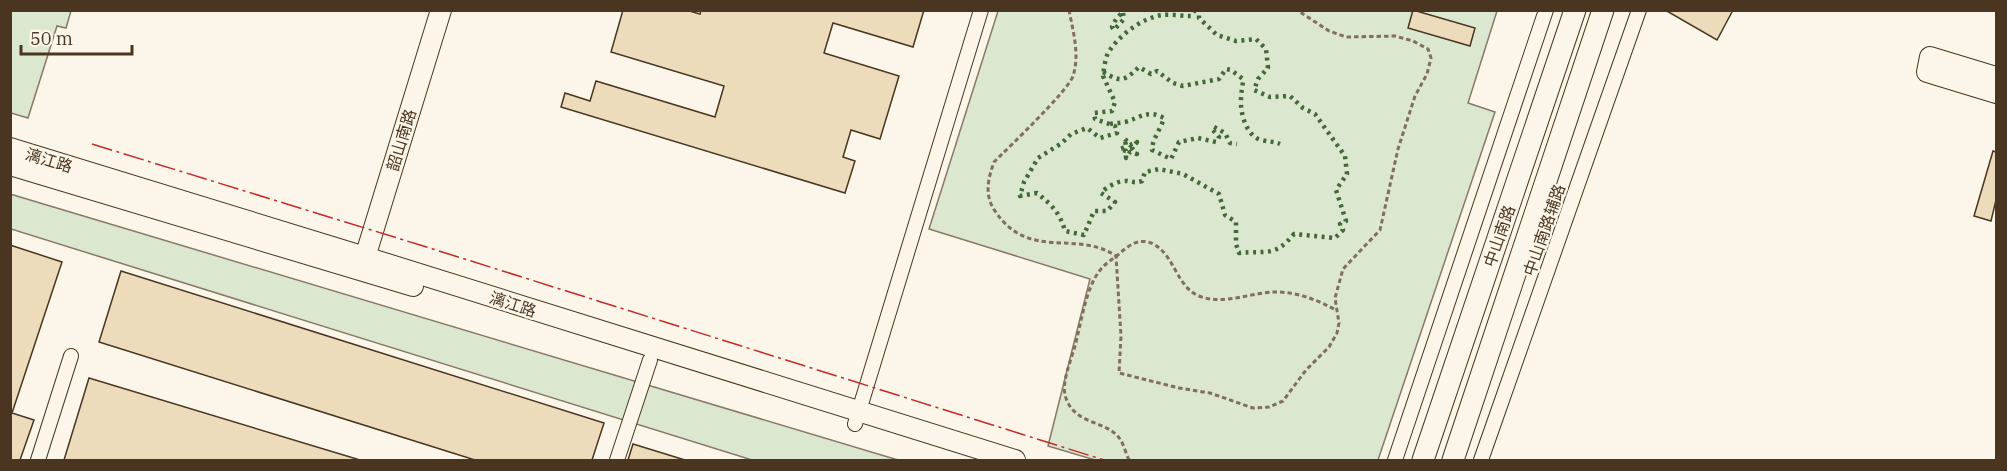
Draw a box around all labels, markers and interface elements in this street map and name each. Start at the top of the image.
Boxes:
scale bar [21,18,132,56]
text: 50 m [30,27,73,50]
street label: 韶山南路 [382,106,420,174]
street label: 漓江路 [23,143,75,177]
street label: 中山南路辅路 [1519,181,1569,279]
street label: 中山南路 [1479,202,1519,270]
street label: 漓江路 [487,287,539,321]

